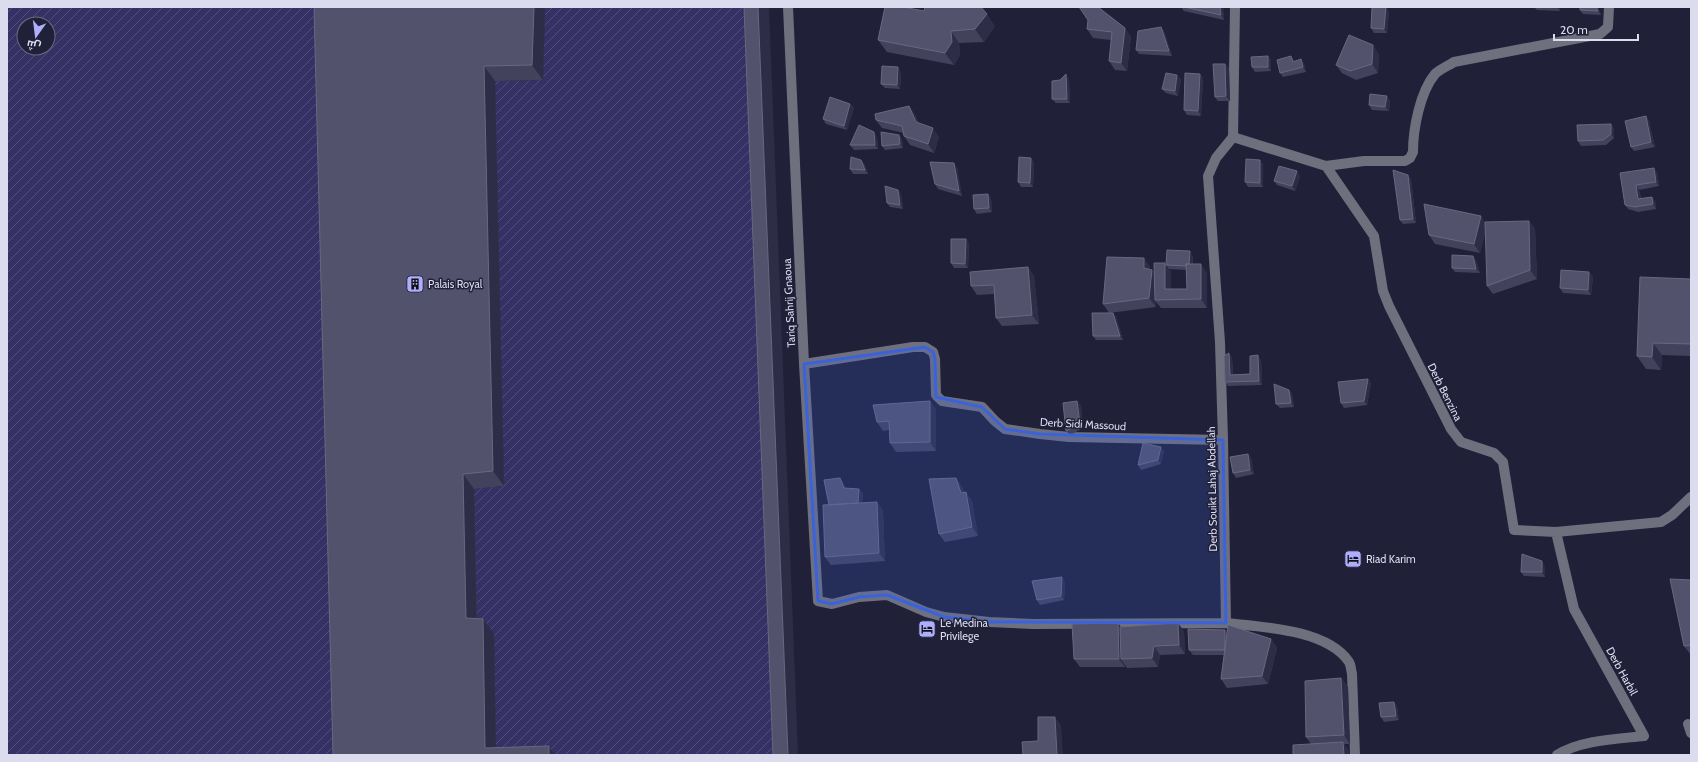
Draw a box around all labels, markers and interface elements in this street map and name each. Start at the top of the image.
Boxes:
north arrow [16,16,56,56]
scale bar [1554,16,1638,42]
text: 20 m [1560,22,1588,37]
text: ش [25,37,42,54]
street label: Tariq Sahrij Gnaoua [780,257,798,348]
building icon: Palais Royal [405,274,425,294]
place label: Palais Royal [428,277,483,291]
street label: Derb Benzina [1424,361,1466,424]
street label: Derb Sidi Massoud [1039,415,1127,433]
street label: Derb Souikt Lahaj Abdellah [1204,426,1220,552]
hotel icon: Riad Karim [1343,549,1363,569]
place label: Riad Karim [1366,552,1416,566]
place label: Le Medina Privilege [940,616,989,643]
hotel icon: Le Medina Privilege [917,619,937,639]
street label: Derb Harbil [1603,644,1641,698]

